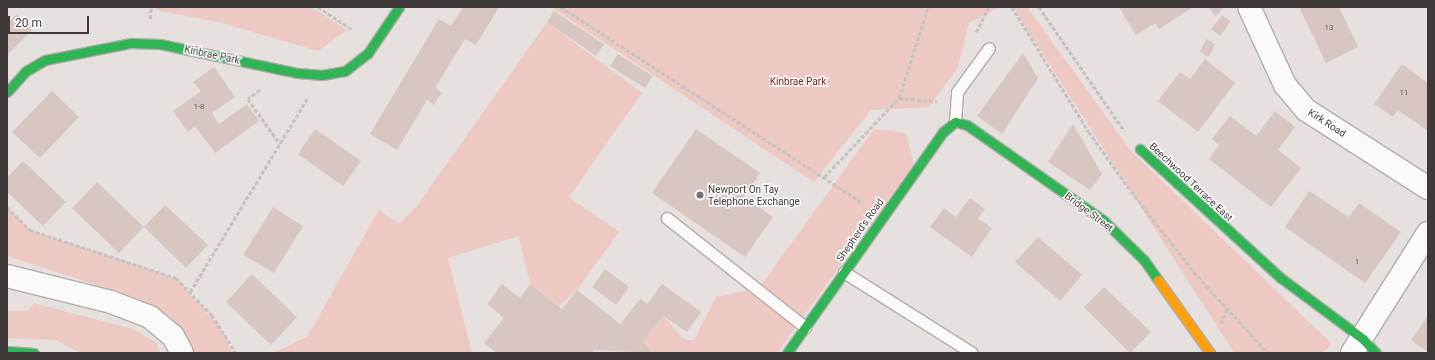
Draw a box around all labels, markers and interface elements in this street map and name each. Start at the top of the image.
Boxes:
scale bar [10,8,91,34]
text: 20 m [15,16,42,30]
house number: 13 [1325,23,1333,33]
street label: Kinbrae Park [183,43,241,67]
park label: Kinbrae Park [770,76,826,88]
house number: 11 [1400,88,1408,98]
house number: 1-8 [193,102,205,112]
street label: Kirk Road [1306,106,1348,140]
street label: Beechwood Terrace East [1147,140,1235,224]
place label: Newport On Tay Telephone Exchange [708,183,800,206]
marker: Newport On Tay Telephone Exchange [695,190,705,200]
street label: Bridge Street [1062,190,1116,234]
street label: Shepherd's Road [834,196,886,264]
house number: 1 [1355,257,1359,267]

